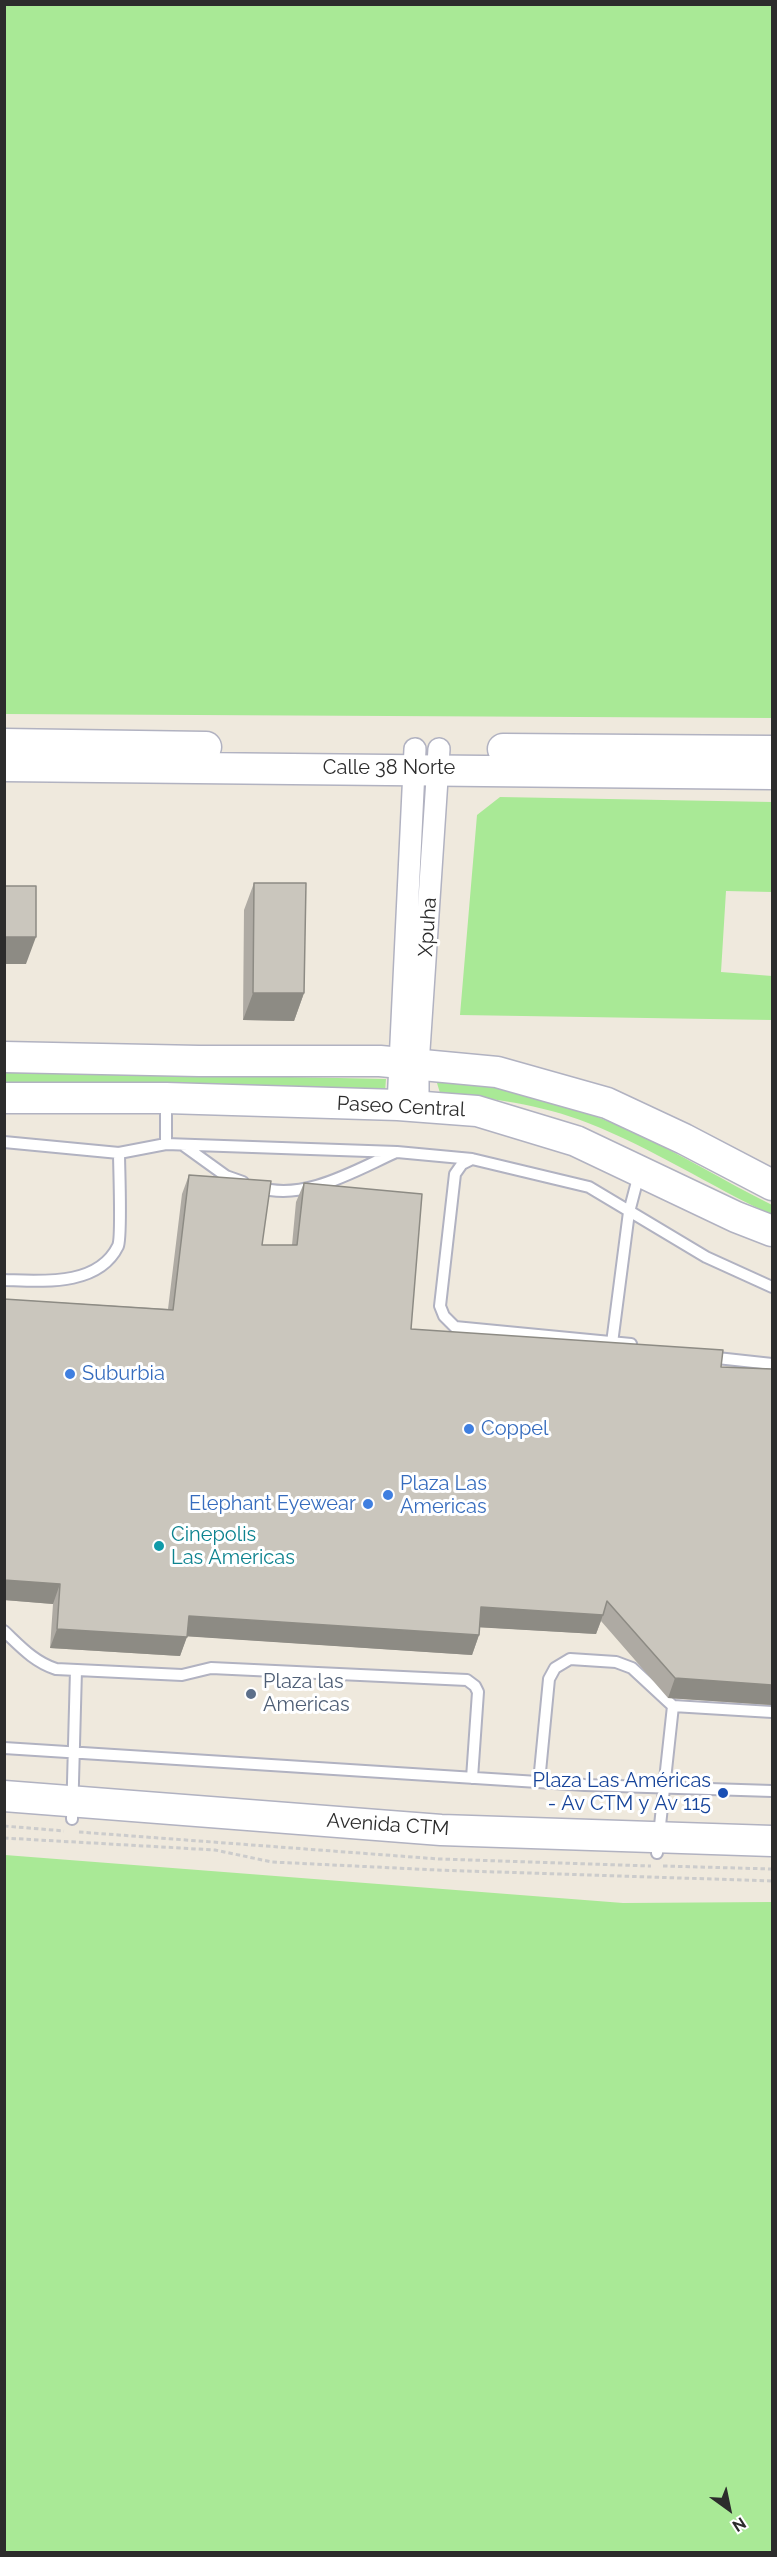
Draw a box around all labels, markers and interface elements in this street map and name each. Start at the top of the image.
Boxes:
street label: Calle 38 Norte [323,756,455,780]
street label: Xpuha [414,897,442,957]
street label: Paseo Central [336,1092,466,1122]
place label: Suburbia [82,1362,165,1386]
marker: Suburbia [63,1367,77,1381]
place label: Coppel [481,1417,548,1441]
marker: Coppel [462,1422,476,1436]
place label: Plaza Las Americas [400,1472,487,1519]
marker: Plaza Las Americas [381,1488,395,1502]
place label: Elephant Eyewear [189,1492,356,1516]
marker: Elephant Eyewear [361,1497,375,1511]
place label: Cinepolis Las Americas [171,1523,295,1570]
marker: Cinepolis Las Americas [152,1539,166,1553]
place label: Plaza las Americas [263,1670,350,1717]
marker: Plaza las Americas [244,1687,258,1701]
place label: Plaza Las Américas - Av CTM y Av 115 [533,1769,711,1816]
marker: Plaza Las Américas - Av CTM y Av 115 [716,1786,730,1800]
street label: Avenida CTM [326,1809,450,1841]
north arrow [699,2479,759,2539]
text: N [729,2513,749,2536]

